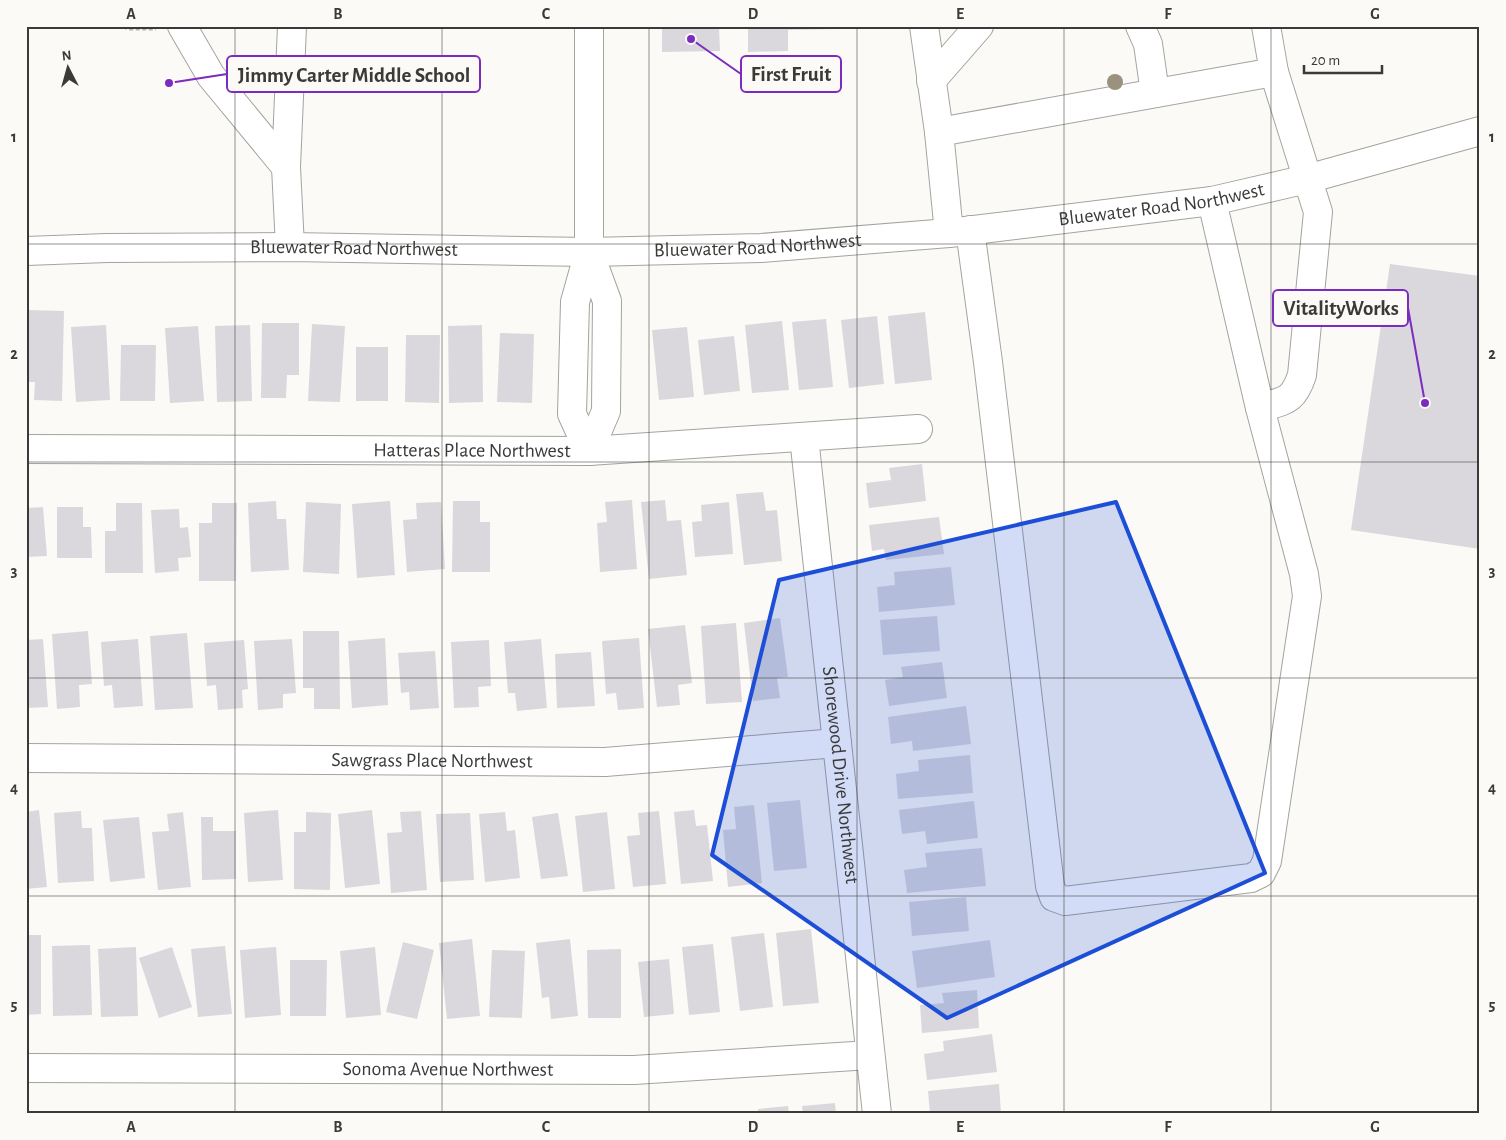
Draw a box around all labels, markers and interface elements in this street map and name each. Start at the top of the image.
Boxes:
text: A [126,6,136,22]
text: B [333,6,343,22]
text: C [542,6,551,22]
text: D [748,6,759,22]
text: E [956,6,964,22]
text: F [1164,6,1172,22]
text: G [1370,6,1380,22]
north arrow [42,42,92,92]
scale bar [1304,42,1381,74]
text: N [61,49,72,64]
text: 20 m [1311,53,1340,68]
callout: Jimmy Carter Middle School [227,56,480,92]
callout: First Fruit [741,56,841,92]
text: First Fruit [751,64,831,85]
text: Jimmy Carter Middle School [238,65,470,86]
text: 1 [11,129,17,145]
text: 1 [1489,129,1495,145]
street label: Bluewater Road Northwest [1057,179,1267,230]
street label: Bluewater Road Northwest [654,230,863,260]
street label: Bluewater Road Northwest [250,237,459,260]
callout: VitalityWorks [1273,290,1408,326]
text: VitalityWorks [1283,298,1399,319]
text: 2 [10,346,18,362]
text: 2 [1488,346,1496,362]
street label: Hatteras Place Northwest [373,440,571,461]
text: 3 [11,563,18,579]
text: 3 [1489,563,1496,579]
street label: Shorewood Drive Northwest [819,665,862,885]
street label: Sawgrass Place Northwest [331,750,533,772]
text: 4 [10,780,18,796]
text: 4 [1488,780,1496,796]
text: 5 [11,997,18,1013]
text: 5 [1489,997,1496,1013]
street label: Sonoma Avenue Northwest [343,1059,554,1080]
text: A [126,1119,136,1135]
text: B [333,1119,343,1135]
text: C [542,1119,551,1135]
text: D [748,1119,759,1135]
text: E [956,1119,964,1135]
text: F [1164,1119,1172,1135]
text: G [1370,1119,1380,1135]

